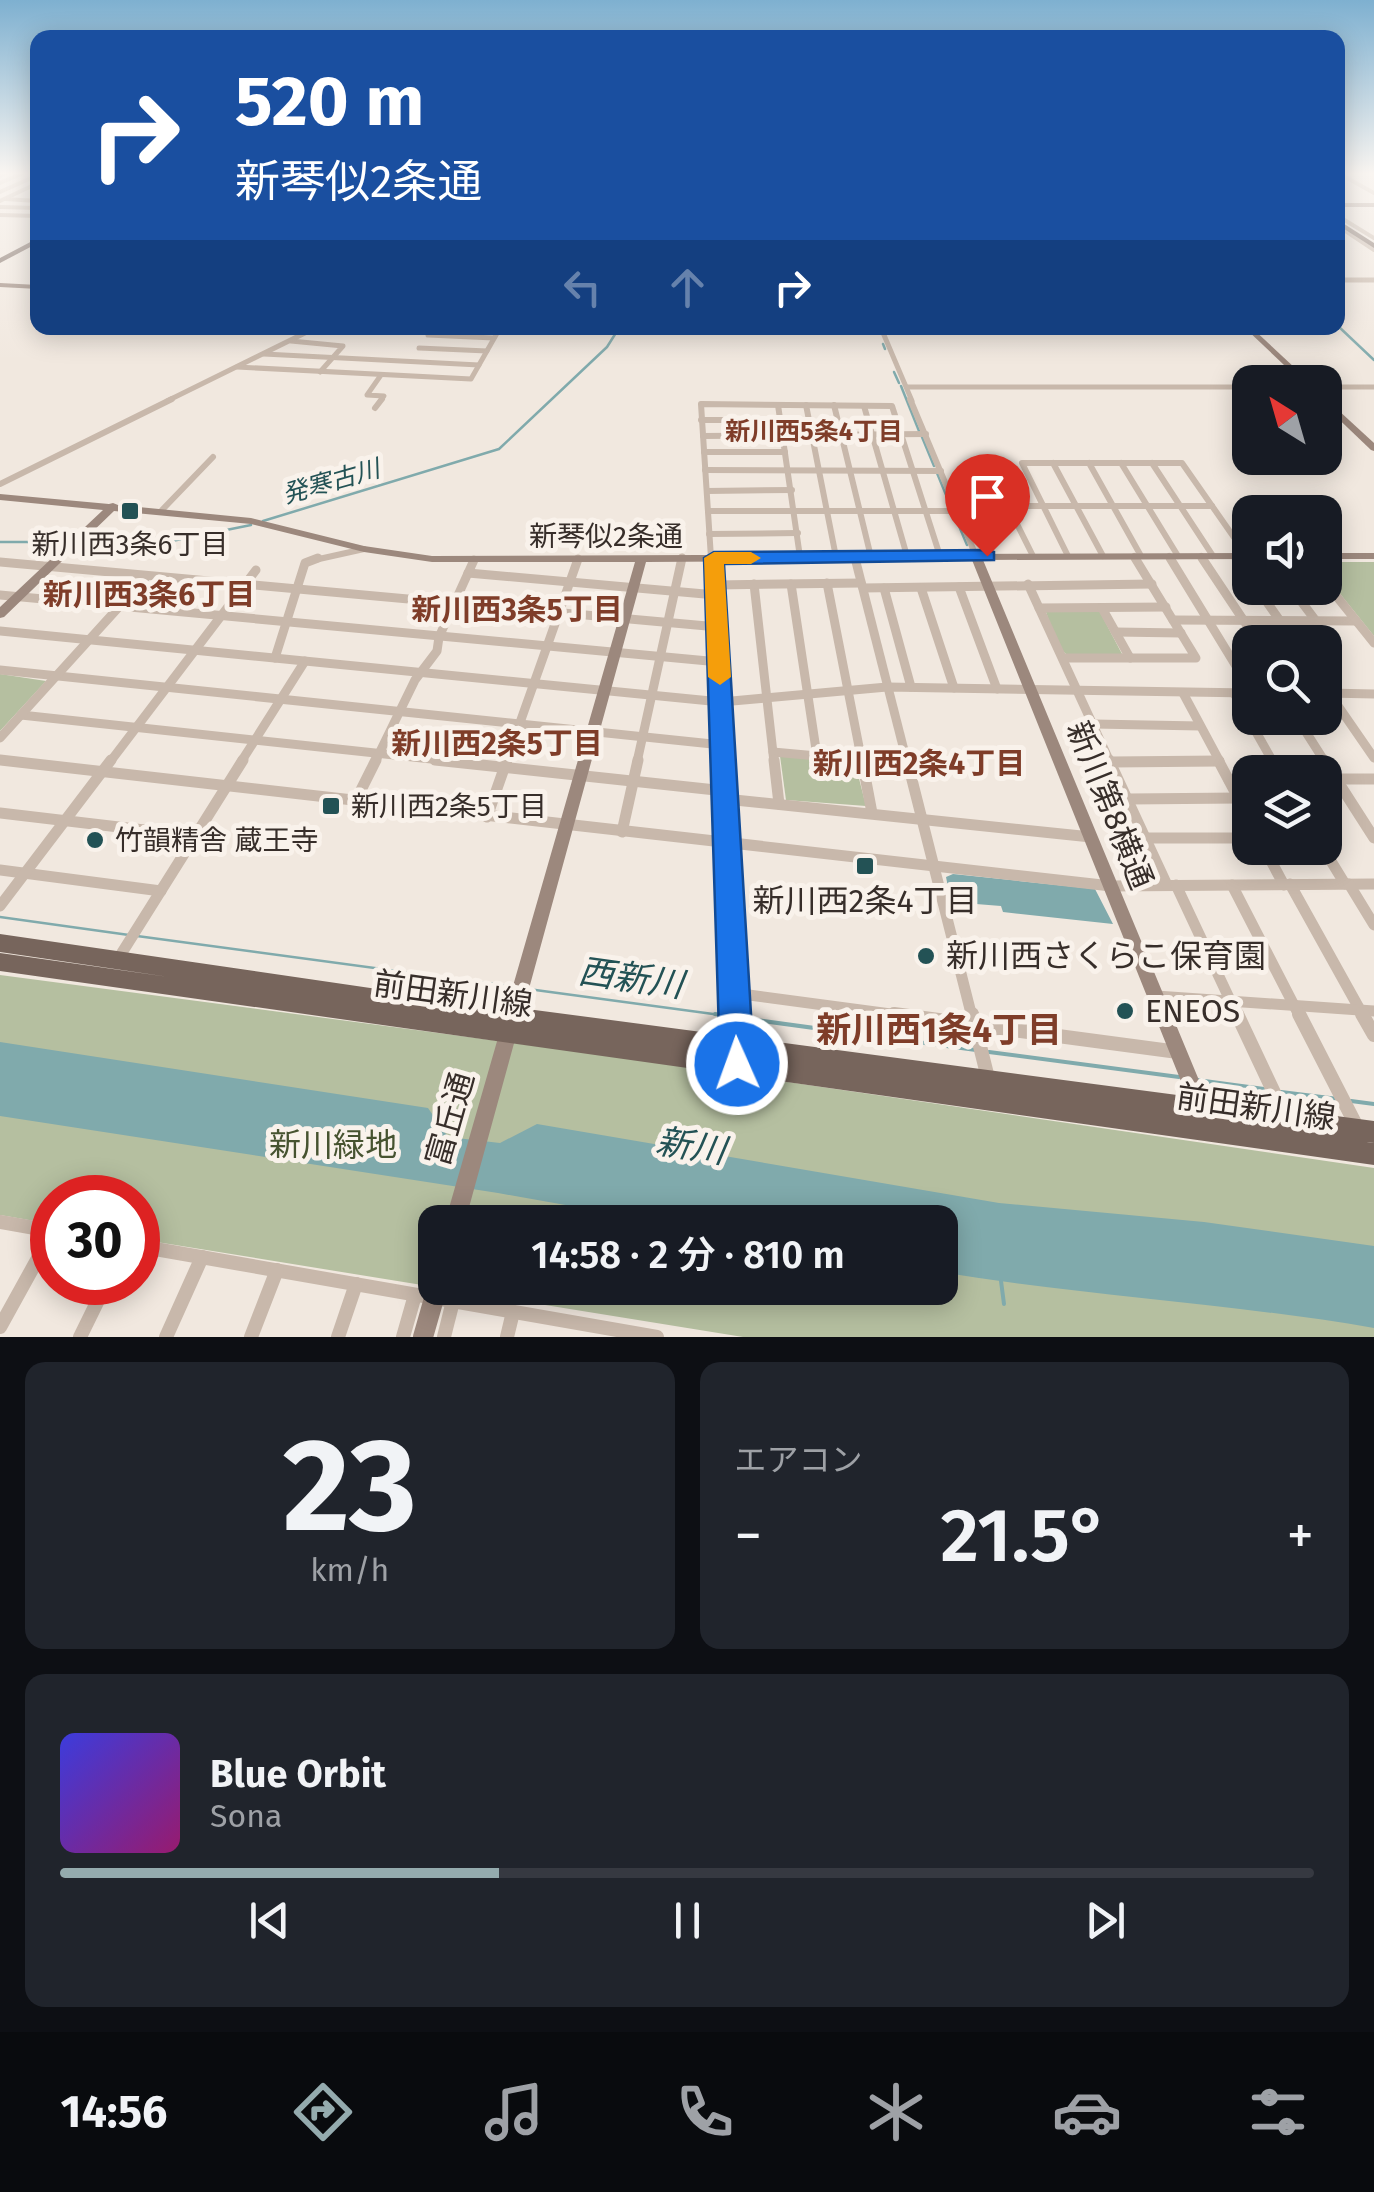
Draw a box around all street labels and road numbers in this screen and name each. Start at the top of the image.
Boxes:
street label: 新琴似2条通 [529,520,683,553]
street label: 新川第8横通 [1059,716,1161,894]
street label: 前田新川線 [371,964,535,1024]
street label: 富丘通 [419,1068,481,1170]
street label: 前田新川線 [1174,1077,1338,1137]

